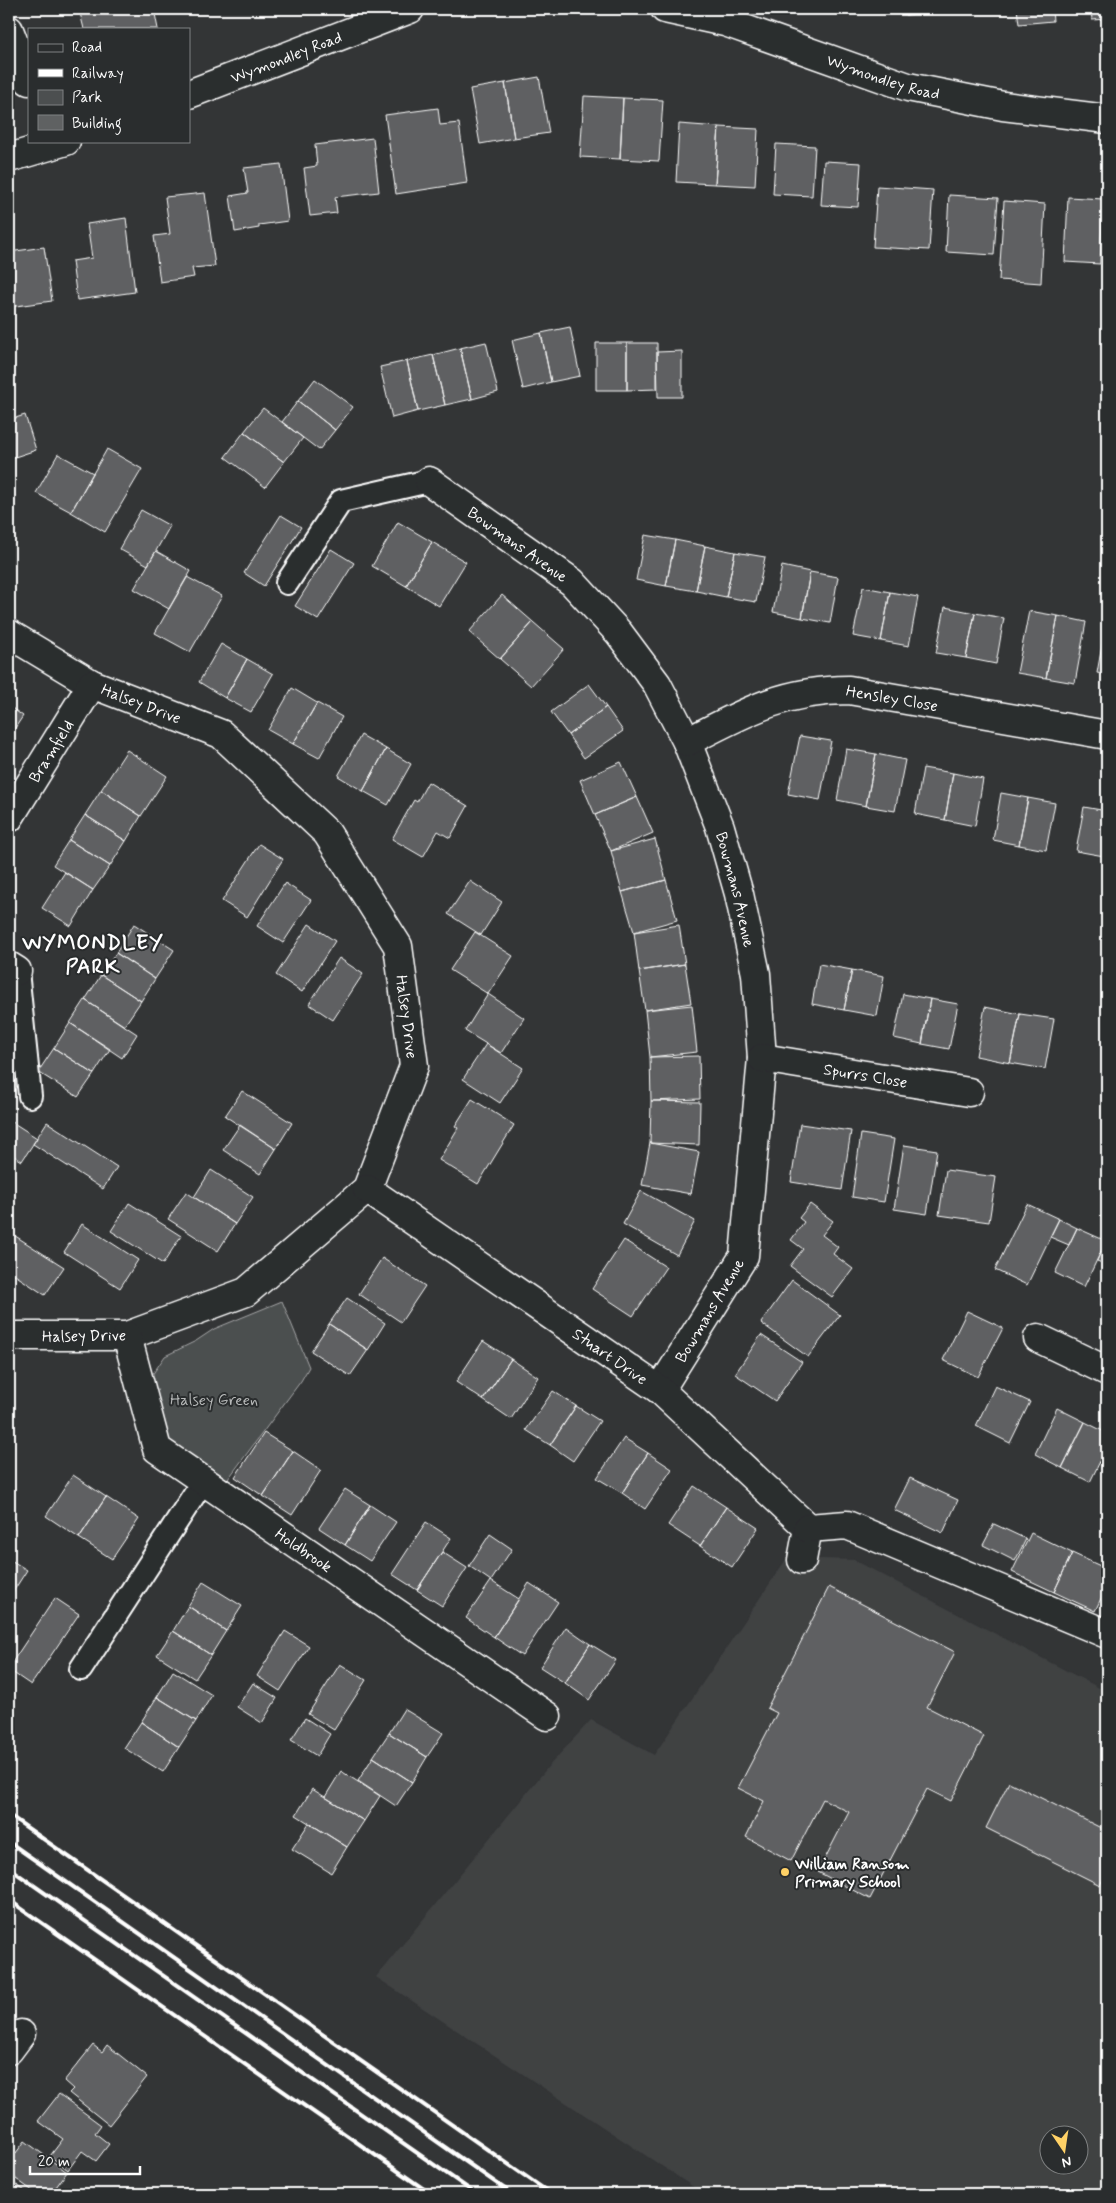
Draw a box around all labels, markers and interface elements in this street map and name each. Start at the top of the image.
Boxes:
street label: Wymondley Road [228,27,345,89]
legend [28,28,190,142]
text: Road [72,38,102,58]
street label: Wymondley Road [824,50,941,105]
text: Railway [72,64,124,84]
text: Park [72,88,102,108]
text: Building [72,114,122,135]
street label: Bowmans Avenue [463,502,572,588]
street label: Halsey Drive [98,680,184,730]
street label: Hensley Close [844,681,940,717]
street label: Bramfield [24,716,79,787]
street label: Bowmans Avenue [710,830,759,950]
district label: WYMONDLEY PARK [21,929,164,981]
street label: Halsey Drive [390,974,422,1060]
street label: Spurrs Close [822,1059,909,1094]
street label: Bowmans Avenue [671,1254,750,1367]
street label: Stuart Drive [568,1324,651,1390]
street label: Halsey Drive [42,1325,126,1348]
park label: Halsey Green [170,1390,258,1411]
street label: Holdbrook [270,1524,336,1578]
place label: William Ransom Primary School [794,1854,909,1893]
marker: William Ransom Primary School [779,1866,791,1878]
north arrow [1038,2126,1088,2176]
scale bar [30,2143,140,2175]
text: 20 m [38,2152,70,2172]
text: N [1060,2152,1073,2172]

